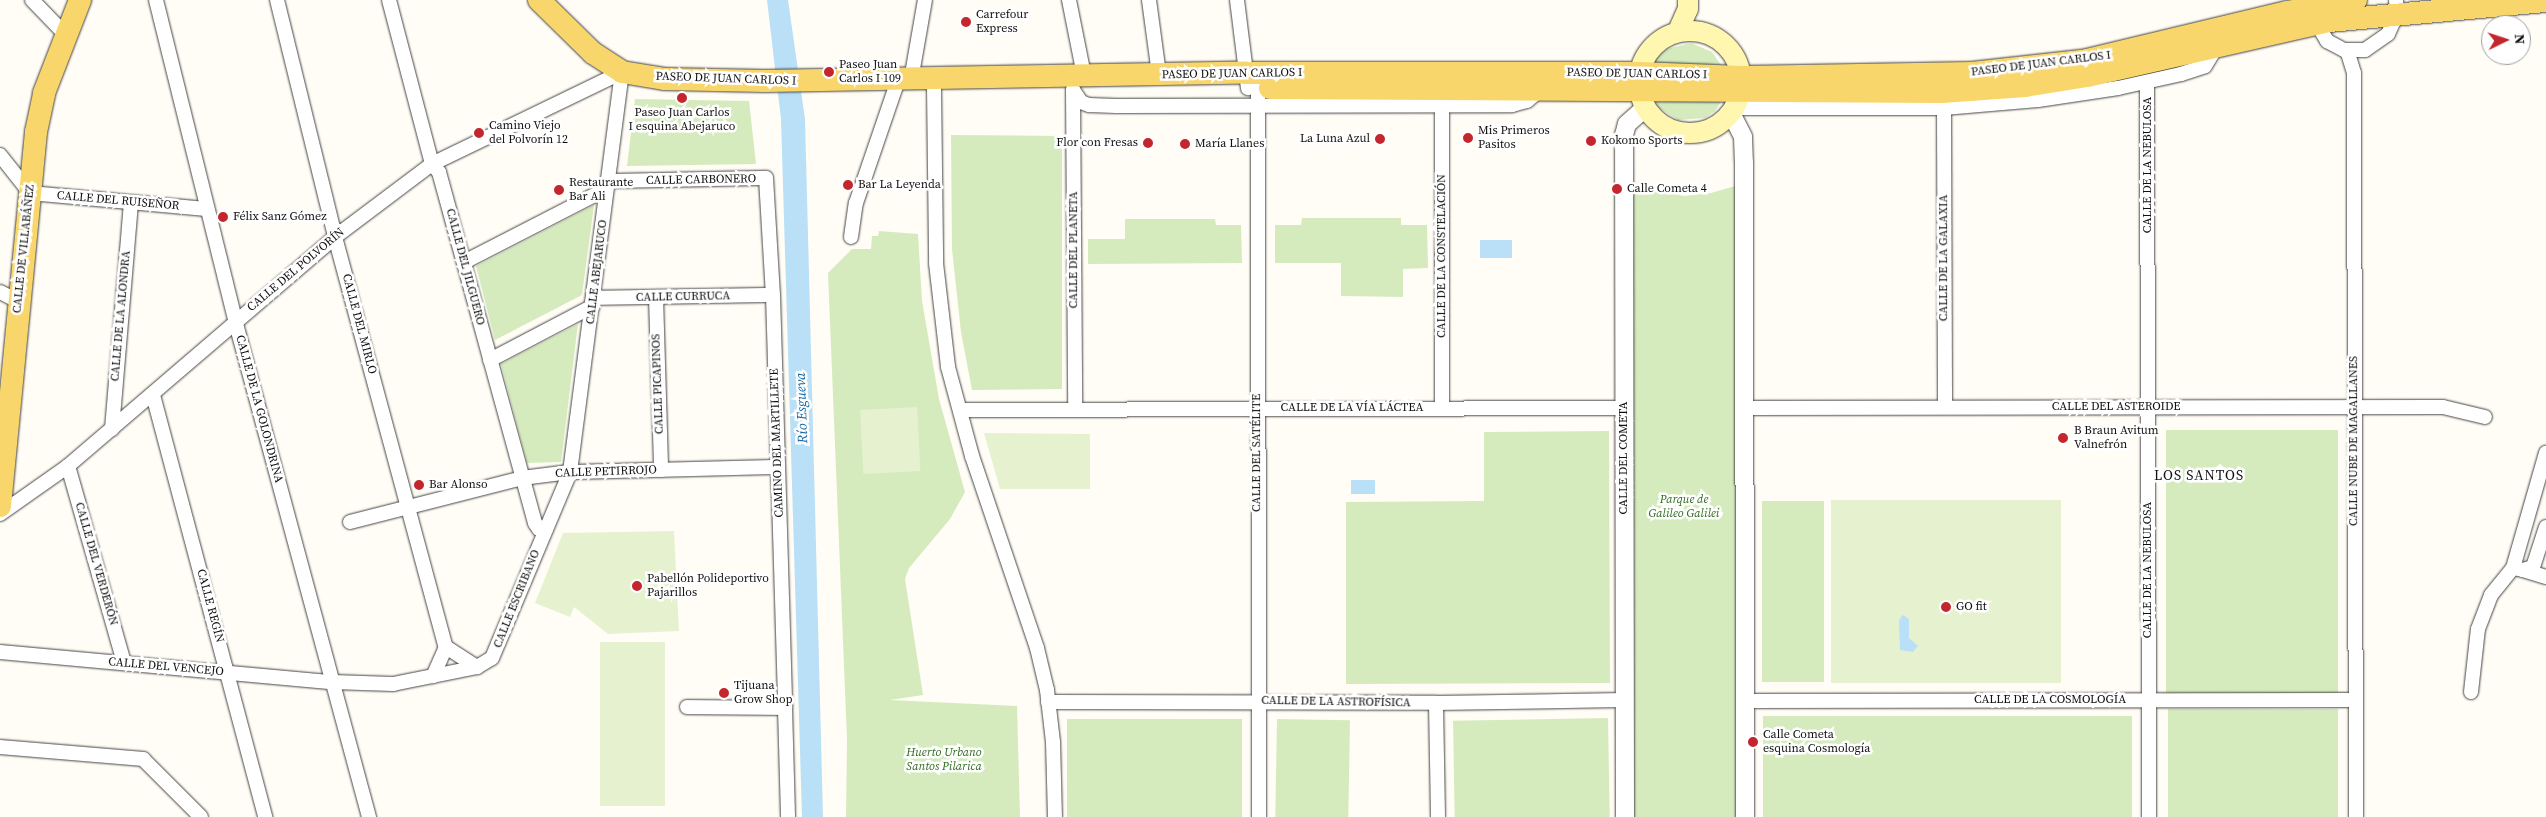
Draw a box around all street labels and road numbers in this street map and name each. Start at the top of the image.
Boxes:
street label: PASEO DE JUAN CARLOS I [1970,48,2112,80]
street label: PASEO DE JUAN CARLOS I [1162,66,1302,82]
street label: PASEO DE JUAN CARLOS I [1567,66,1707,82]
street label: PASEO DE JUAN CARLOS I [655,69,797,89]
street label: CALLE DE LA NEBULOSA [2141,97,2155,233]
street label: CALLE CARBONERO [646,172,756,188]
street label: CALLE DE LA CONSTELACIÓN [1435,174,1449,338]
street label: CALLE DE VILLABÁÑEZ [10,184,38,314]
street label: CALLE DEL RUISEÑOR [56,188,180,214]
street label: CALLE DEL PLANETA [1067,192,1081,308]
street label: CALLE DE LA GALAXIA [1937,195,1951,321]
street label: CALLE DEL JILGUERO [442,207,488,327]
street label: CALLE ABEJARUCO [583,219,611,325]
street label: CALLE DEL POLVORÍN [244,225,348,315]
street label: CALLE DE LA ALONDRA [108,250,134,382]
street label: CALLE DEL MIRLO [339,272,379,376]
street label: CALLE CURRUCA [636,289,730,305]
street label: CALLE DE LA GOLONDRINA [232,333,286,485]
street label: CALLE PICAPINOS [649,334,667,434]
street label: CALLE NUBE DE MAGALLANES [2347,356,2361,526]
street label: CAMINO DEL MARTILLETE [767,368,787,518]
street label: CALLE DEL SATÉLITE [1250,394,1264,512]
street label: CALLE DEL ASTEROIDE [2052,400,2180,414]
street label: CALLE DE LA VÍA LÁCTEA [1280,401,1424,415]
street label: CALLE DEL COMETA [1617,402,1631,514]
street label: CALLE PETIRROJO [555,463,657,481]
street label: CALLE DEL VERDERÓN [71,501,121,627]
street label: CALLE DE LA NEBULOSA [2141,502,2155,638]
street label: CALLE ESCRIBANO [491,548,543,650]
street label: CALLE REGÍN [193,568,227,644]
street label: CALLE DEL VENCEJO [107,655,225,679]
street label: CALLE DE LA ASTROFÍSICA [1261,693,1411,711]
street label: CALLE DE LA COSMOLOGÍA [1974,693,2126,707]

